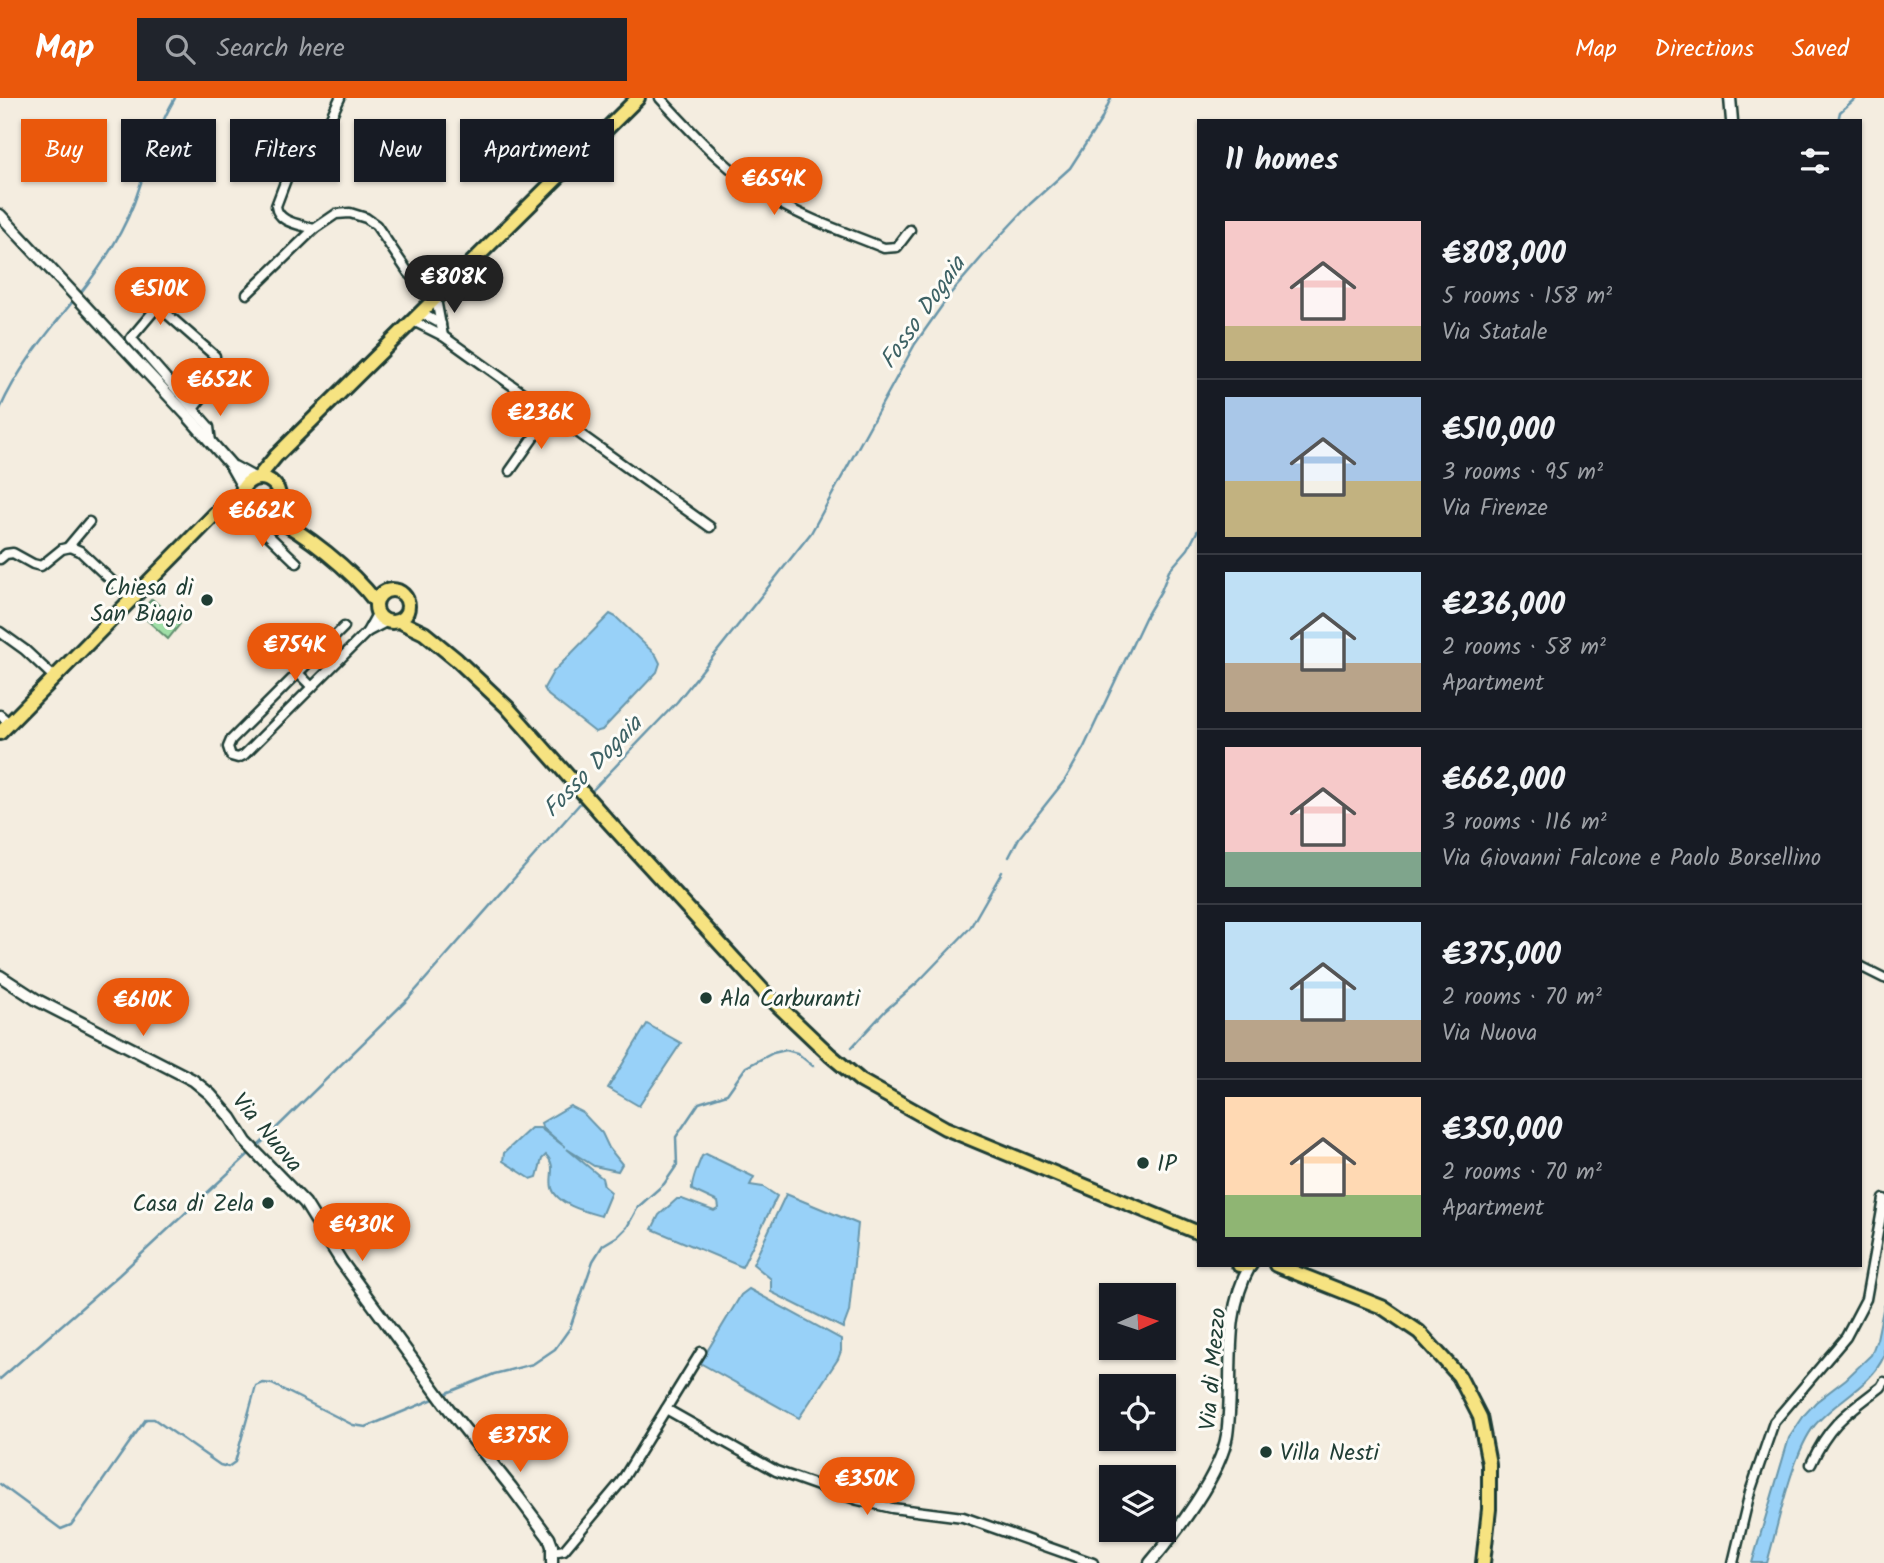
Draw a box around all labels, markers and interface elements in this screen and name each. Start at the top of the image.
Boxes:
search box [137,18,627,81]
text: Map [35,23,95,76]
text: Search here [217,28,345,70]
icon: search [161,30,199,68]
text: Map [1575,30,1617,69]
text: Directions [1655,30,1754,69]
text: Saved [1792,30,1849,69]
chip: Buy [21,119,107,182]
chip: Rent [121,119,216,182]
chip: Filters [230,119,340,182]
chip: New [354,119,446,182]
chip: Apartment [460,119,614,182]
text: 11 homes [1225,137,1338,185]
icon: filters [1796,142,1834,180]
pin: €654K [725,158,823,217]
text: €654K [741,162,807,198]
text: €808,000 [1442,231,1566,279]
water label: Fosso Dogaia [870,247,978,377]
icon: home [1281,249,1365,333]
pin: €808K [405,256,503,315]
text: €808K [420,260,488,296]
pin: €510K [111,268,209,327]
text: €510K [131,272,189,308]
text: 5 rooms · 158 m² [1442,279,1612,315]
text: Via Statale [1442,315,1547,351]
pin: €652K [171,358,269,418]
text: €652K [187,363,253,399]
pin: €236K [492,392,590,451]
text: €236K [508,396,574,432]
text: €510,000 [1442,407,1555,455]
icon: home [1281,425,1365,509]
text: 3 rooms · 95 m² [1442,455,1603,491]
pin: €662K [213,490,311,549]
text: Via Firenze [1442,491,1548,527]
text: €662K [229,494,295,530]
place label: Chiesa di San Biagio [91,571,195,633]
text: €236,000 [1442,582,1565,630]
marker: Chiesa di San Biagio [199,592,215,608]
icon: home [1281,600,1365,684]
pin: €754K [246,624,344,683]
text: €754K [263,628,327,664]
text: 2 rooms · 58 m² [1442,630,1606,666]
text: Apartment [1442,666,1544,702]
water label: Fosso Dogaia [534,705,654,827]
text: €662,000 [1442,757,1565,805]
icon: home [1281,775,1365,859]
text: 3 rooms · 116 m² [1442,805,1607,841]
text: Via Giovanni Falcone e Paolo Borsellino [1442,841,1821,877]
text: €375,000 [1442,932,1561,980]
icon: home [1281,950,1365,1034]
pin: €610K [94,978,192,1038]
text: 2 rooms · 70 m² [1442,980,1602,1016]
place label: Ala Carburanti [720,982,862,1018]
text: €610K [113,983,173,1019]
marker: Ala Carburanti [698,990,714,1006]
text: Via Nuova [1442,1016,1537,1052]
street label: Via Nuova [222,1085,311,1181]
text: €350,000 [1442,1107,1562,1155]
icon: home [1281,1125,1365,1209]
place label: IP [1157,1147,1177,1183]
marker: IP [1135,1155,1151,1171]
text: 2 rooms · 70 m² [1442,1155,1602,1191]
place label: Casa di Zela [132,1187,254,1223]
text: Apartment [1442,1191,1544,1227]
marker: Casa di Zela [260,1195,276,1211]
pin: €430K [313,1204,411,1263]
text: €430K [329,1208,395,1244]
north arrow [1099,1283,1176,1360]
map controls [1099,1283,1176,1542]
street label: Via di Mezzo [1191,1306,1237,1432]
button: locate [1099,1374,1176,1451]
pin: €375K [471,1414,569,1474]
text: €375K [488,1419,552,1455]
place label: Villa Nesti [1280,1436,1381,1472]
marker: Villa Nesti [1258,1444,1274,1460]
pin: €350K [818,1458,916,1517]
text: €350K [835,1462,899,1498]
button: layers [1099,1465,1176,1542]

